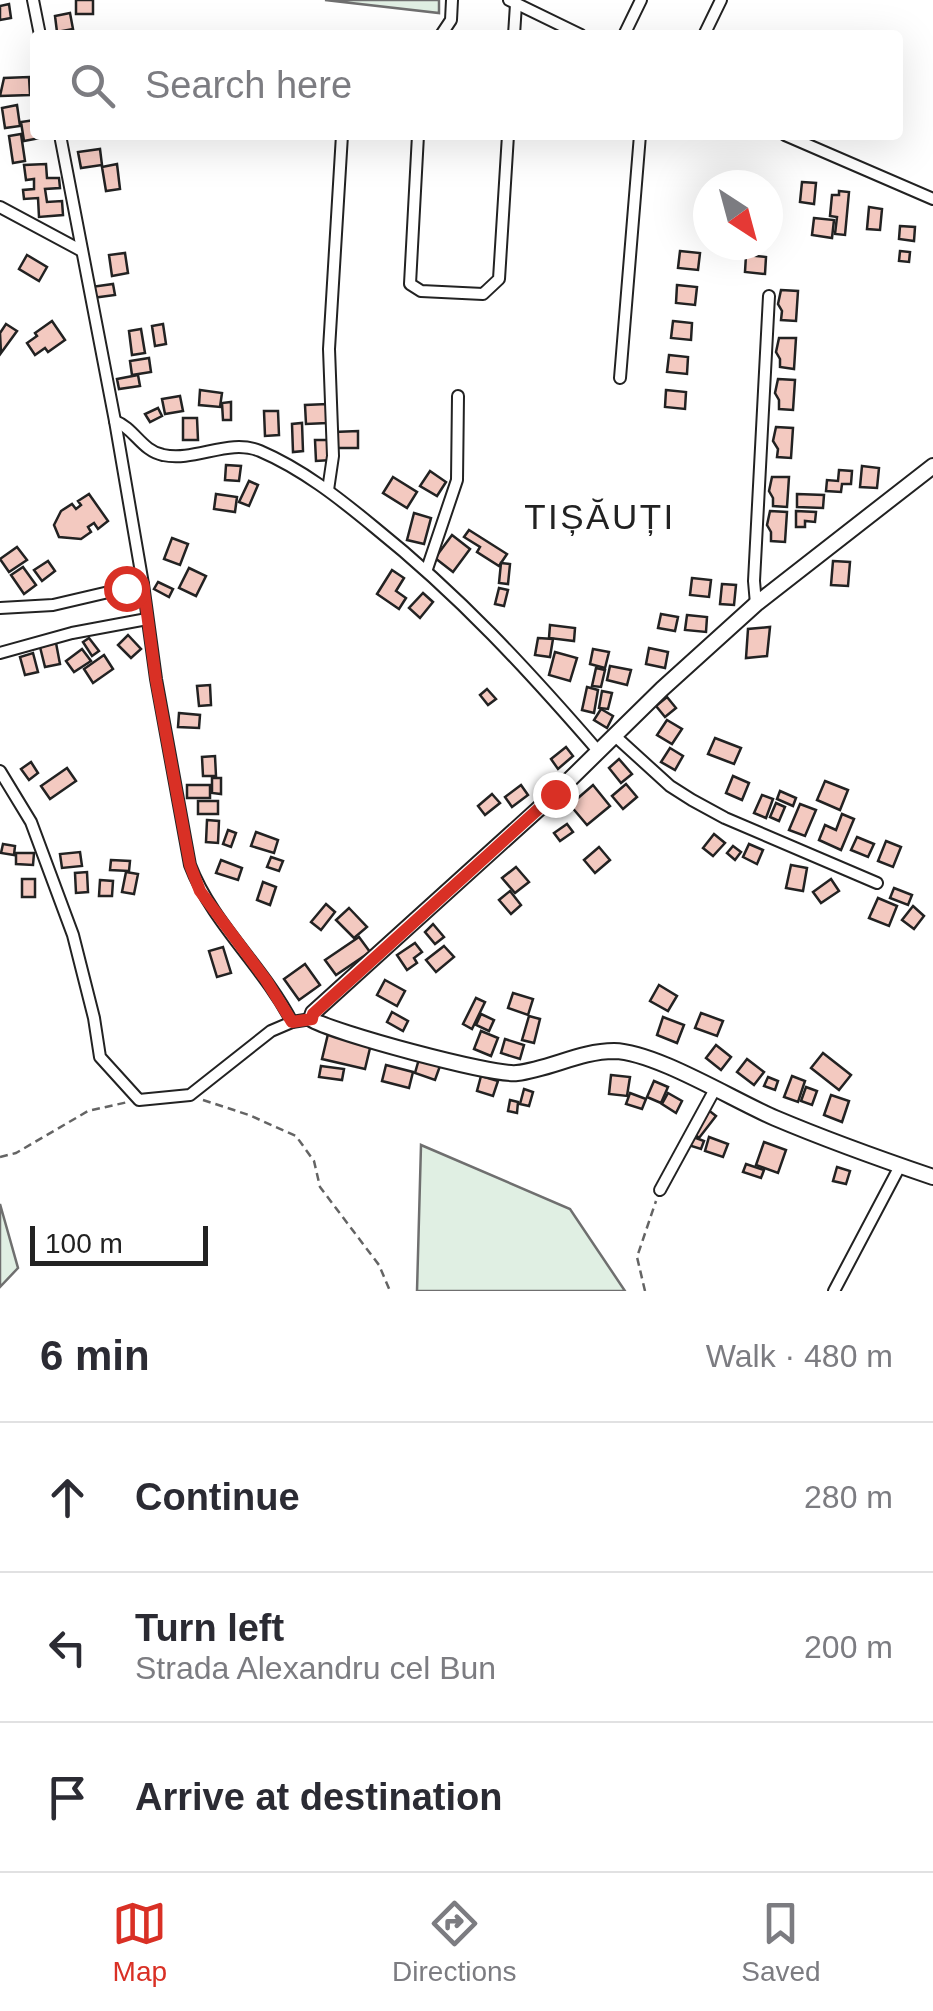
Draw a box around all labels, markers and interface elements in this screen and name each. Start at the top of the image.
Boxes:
search box [30,30,903,140]
icon: search [65,58,120,113]
text: Search here [145,64,352,106]
north arrow [693,170,783,260]
district label: TIȘĂUȚI [524,497,676,536]
route start [104,566,150,612]
route end [533,772,579,818]
scale bar [30,1221,208,1266]
text: 100 m [45,1228,123,1259]
text: 6 min [40,1332,150,1379]
text: Walk · 480 m [706,1338,893,1374]
icon: ahead [40,1470,95,1525]
text: Continue [135,1476,300,1518]
text: 280 m [804,1479,893,1515]
text: Turn left [135,1607,284,1649]
icon: left [40,1620,95,1675]
text: 200 m [804,1629,893,1665]
text: Strada Alexandru cel Bun [135,1650,496,1686]
icon: arrive [40,1770,95,1825]
text: Arrive at destination [135,1776,502,1818]
tab: Map [112,1896,167,1988]
tab: Directions [392,1896,517,1988]
tab: Saved [741,1896,821,1988]

